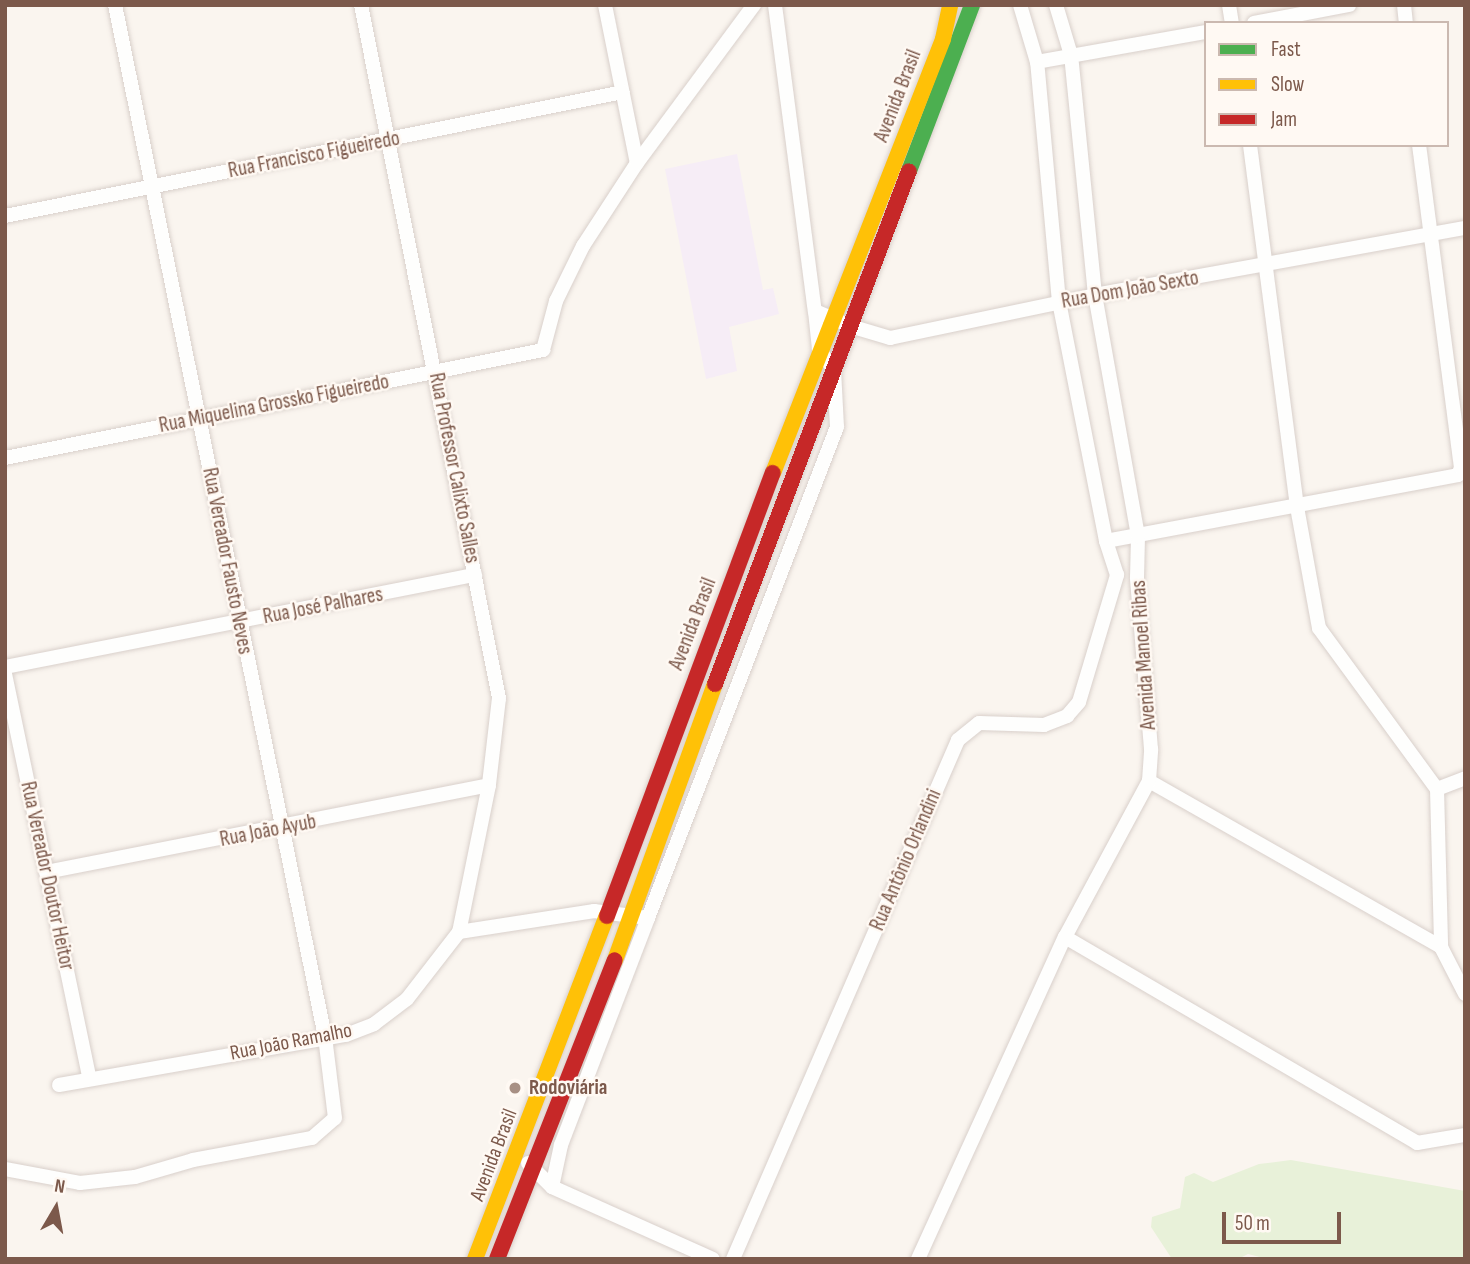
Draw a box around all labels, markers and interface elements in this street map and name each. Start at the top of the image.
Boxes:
legend [1204,21,1449,147]
text: Fast [1271,37,1301,62]
street label: Avenida Brasil [869,46,927,146]
text: Slow [1271,72,1304,97]
text: Jam [1271,107,1297,132]
street label: Rua Francisco Figueiredo [226,126,402,184]
street label: Rua Dom João Sexto [1059,266,1201,314]
street label: Rua Miquelina Grossko Figueiredo [157,369,391,439]
street label: Rua Professor Calixto Salles [423,371,485,565]
street label: Rua Vereador Fausto Neves [197,466,257,656]
street label: Avenida Brasil [664,574,722,674]
street label: Avenida Manoel Ribas [1126,579,1162,731]
street label: Rua José Palhares [261,582,385,630]
street label: Rua Vereador Doutor Heitor [15,779,79,973]
street label: Rua Antônio Orlandini [865,785,947,935]
street label: Rua João Ayub [218,809,318,853]
street label: Rua João Ramalho [228,1018,354,1066]
place label: Rodoviária [529,1075,607,1101]
marker: Rodoviária [507,1080,523,1096]
street label: Avenida Brasil [465,1105,523,1205]
north arrow [21,1173,91,1243]
text: N [53,1175,67,1199]
scale bar [1225,1198,1344,1242]
text: 50 m [1235,1211,1270,1236]

